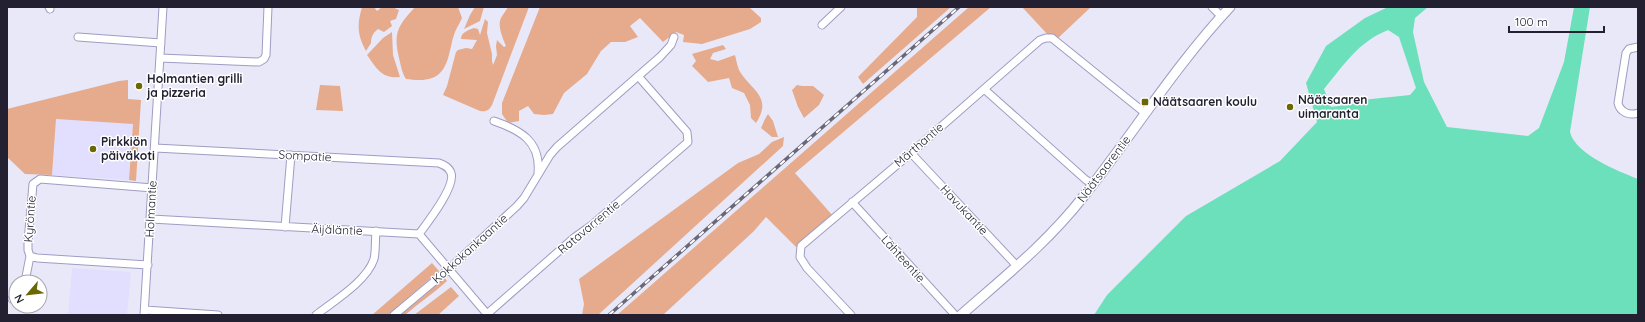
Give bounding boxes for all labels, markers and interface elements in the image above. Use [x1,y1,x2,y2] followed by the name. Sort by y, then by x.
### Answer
[1509,8,1604,34] scale bar
[1515,14,1548,29] text: 100 m
[146,71,243,100] place label: Holmantien grilli ja pizzeria
[134,81,144,91] marker: Holmantien grilli ja pizzeria
[1298,92,1367,121] place label: Näätsaaren uimaranta
[1153,94,1257,109] place label: Näätsaaren koulu
[1140,97,1150,107] marker: Näätsaaren koulu
[1285,102,1295,112] marker: Näätsaaren uimaranta
[891,119,947,170] street label: Märthantie
[1074,132,1134,205] street label: Näätsaarentie
[101,134,155,163] place label: Pirkkiön päiväkoti
[88,144,98,154] marker: Pirkkiön päiväkoti
[278,147,332,164] street label: Sompatie
[142,180,159,238] street label: Holmantie
[937,182,991,238] street label: Havukantie
[20,195,39,243] street label: Kyröntie
[555,196,623,257] street label: Ratavarrentie
[429,211,511,287] street label: Kokkokankaantie
[311,221,363,238] street label: Äijäläntie
[878,232,929,286] street label: Lähteentie
[8,274,48,314] north arrow
[11,292,27,306] text: N

